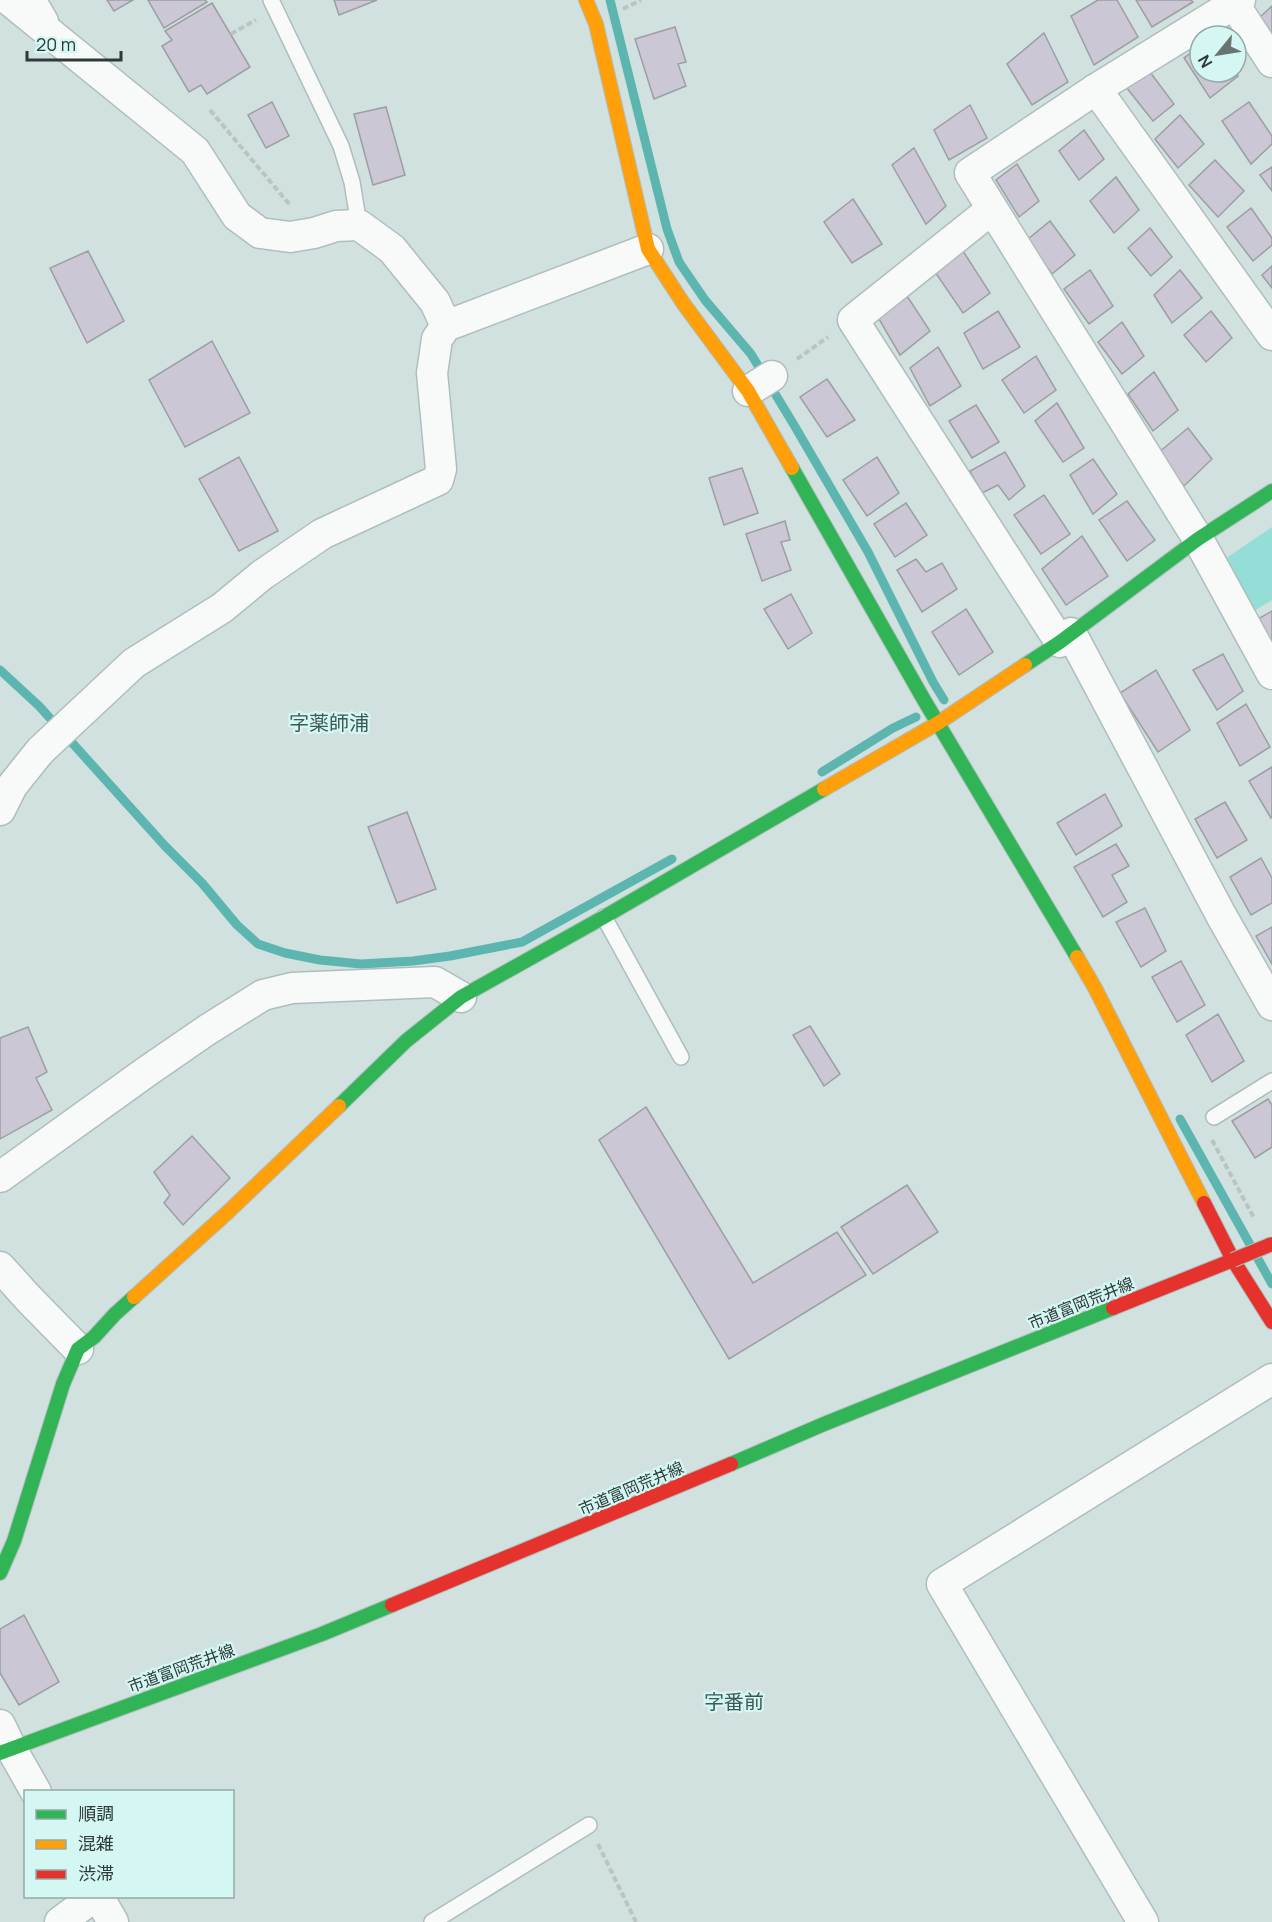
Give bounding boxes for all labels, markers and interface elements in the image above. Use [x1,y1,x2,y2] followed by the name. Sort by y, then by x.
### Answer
[27,24,122,62] scale bar
[1188,24,1248,84] north arrow
[36,32,76,56] text: 20 m
[1193,51,1217,72] text: N
[289,709,369,736] district label: 字薬師浦
[1025,1272,1137,1334] street label: 市道富岡荒井線
[575,1456,687,1520] street label: 市道富岡荒井線
[125,1639,237,1697] street label: 市道富岡荒井線
[704,1688,764,1715] district label: 字番前
[24,1790,234,1898] legend
[78,1801,114,1825] text: 順調
[78,1831,114,1855] text: 混雑
[78,1861,114,1885] text: 渋滞

